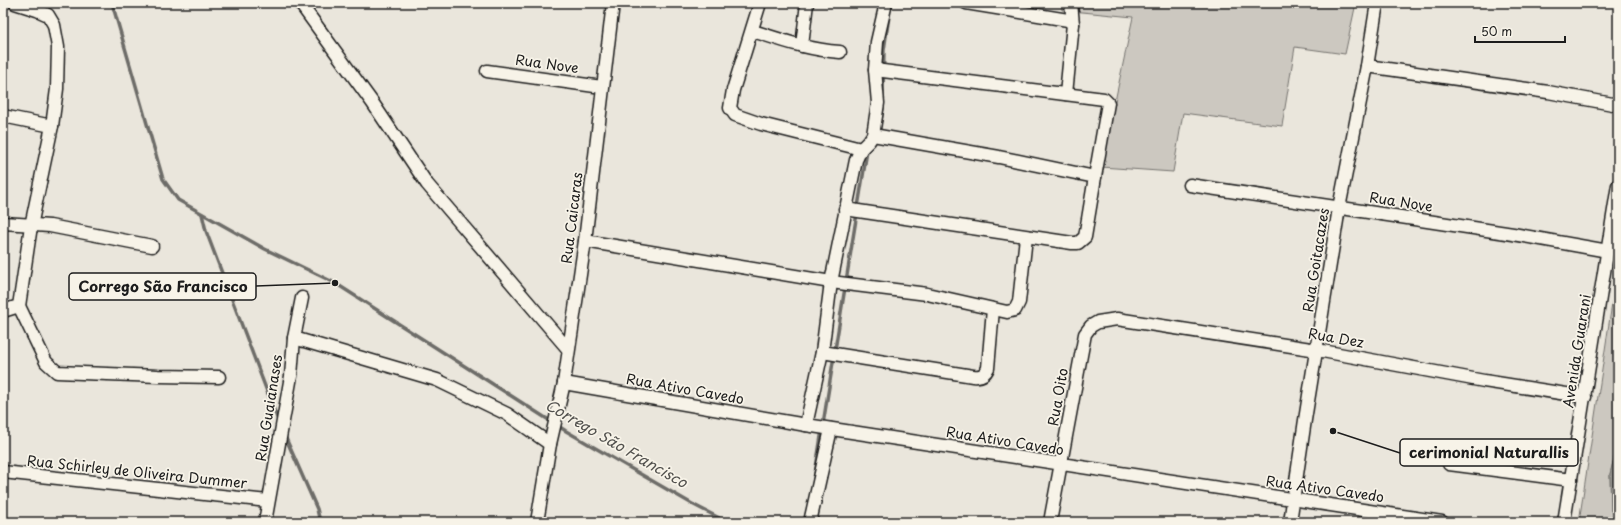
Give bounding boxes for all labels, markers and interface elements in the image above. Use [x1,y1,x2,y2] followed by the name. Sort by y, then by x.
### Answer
[1475,18,1565,44] scale bar
[1481,22,1512,40] text: 50 m
[514,49,580,78] street label: Rua Nove
[555,171,588,265] street label: Rua Caicaras
[1368,186,1434,217] street label: Rua Nove
[1297,206,1334,313] street label: Rua Goitacazes
[69,273,256,300] callout: Corrego São Francisco
[78,274,248,297] text: Corrego São Francisco
[1557,293,1596,409] street label: Avenida Guarani
[1307,322,1366,353] street label: Rua Dez
[250,353,287,463] street label: Rua Guaianases
[1042,366,1073,428] street label: Rua Oito
[625,368,746,409] street label: Rua Ativo Cavedo
[541,393,693,493] water label: Corrego São Francisco
[945,421,1066,460] street label: Rua Ativo Cavedo
[1400,439,1578,466] callout: cerimonial Naturallis
[1409,440,1569,463] text: cerimonial Naturallis
[26,449,249,494] street label: Rua Schirley de Oliveira Dummer
[1265,470,1386,507] street label: Rua Ativo Cavedo

